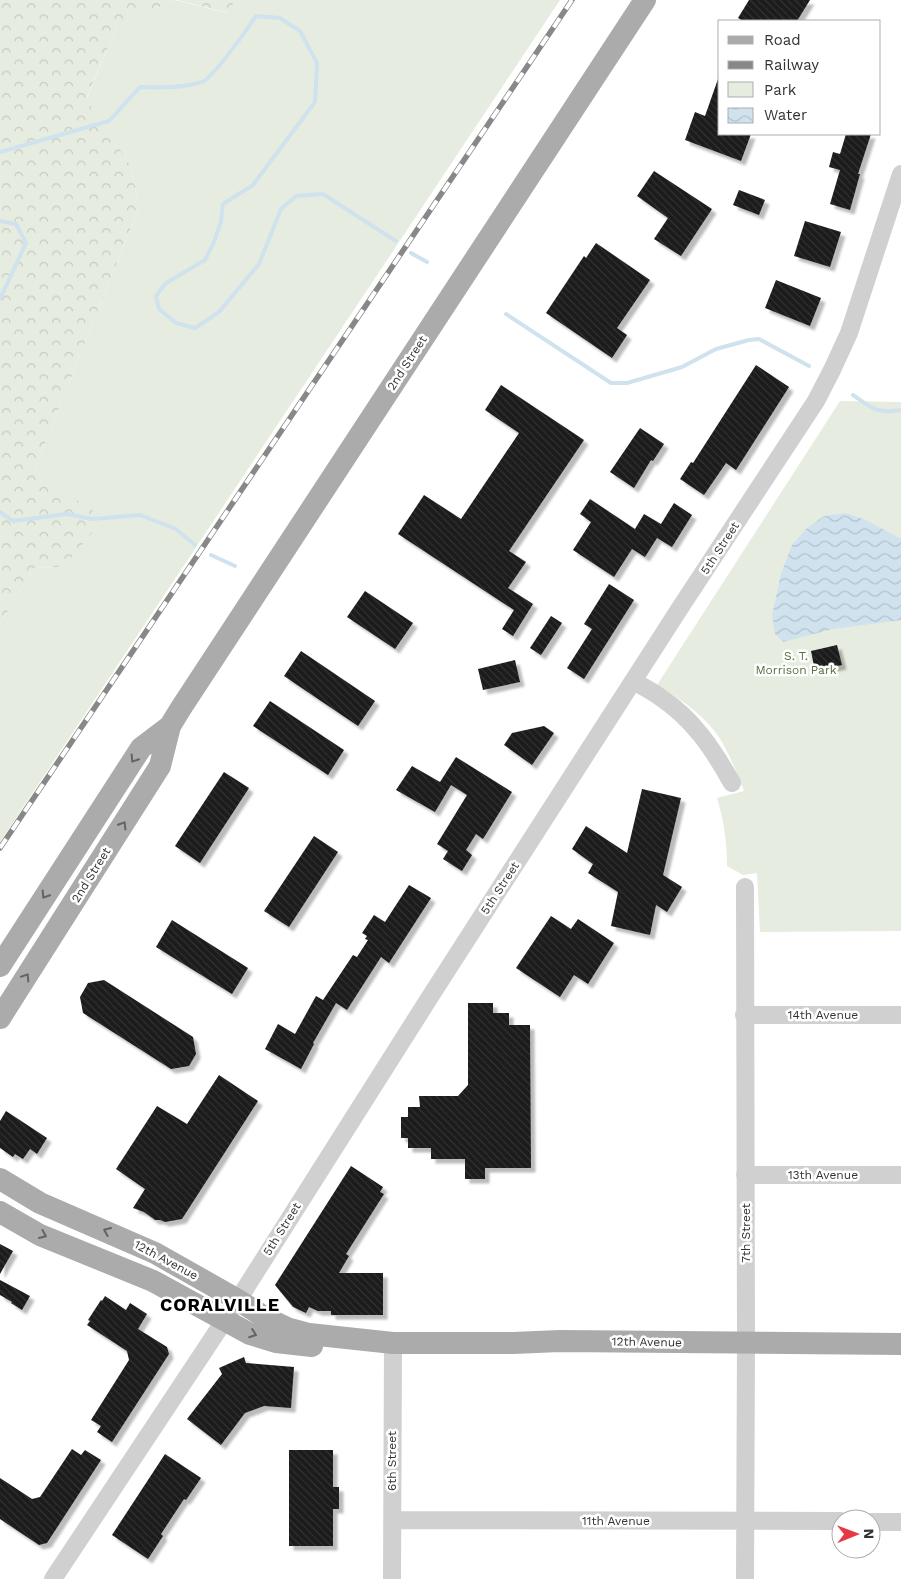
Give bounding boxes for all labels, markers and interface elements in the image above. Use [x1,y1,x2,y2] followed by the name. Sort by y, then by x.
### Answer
[718,20,881,135] legend
[764,31,801,49] text: Road
[764,56,819,74] text: Railway
[764,81,797,99] text: Park
[764,106,807,124] text: Water
[384,333,430,393] street label: 2nd Street
[698,519,742,577] street label: 5th Street
[755,649,837,677] park label: S. T. Morrison Park
[131,753,140,762] one-way arrow
[116,821,126,830] one-way arrow
[69,845,113,905] street label: 2nd Street
[478,859,522,917] street label: 5th Street
[42,889,51,898] one-way arrow
[20,973,30,982] one-way arrow
[788,1008,858,1022] street label: 14th Avenue
[788,1168,858,1182] street label: 13th Avenue
[260,1200,304,1258] street label: 5th Street
[739,1203,753,1263] street label: 7th Street
[103,1227,112,1238] one-way arrow
[38,1229,47,1240] one-way arrow
[132,1237,200,1283] street label: 12th Avenue
[160,1294,280,1315] district label: CORALVILLE
[248,1328,257,1338] one-way arrow
[612,1334,682,1350] street label: 12th Avenue
[385,1431,399,1491] street label: 6th Street
[831,1509,881,1559] north arrow
[582,1514,650,1528] street label: 11th Avenue
[861,1528,877,1539] text: N

